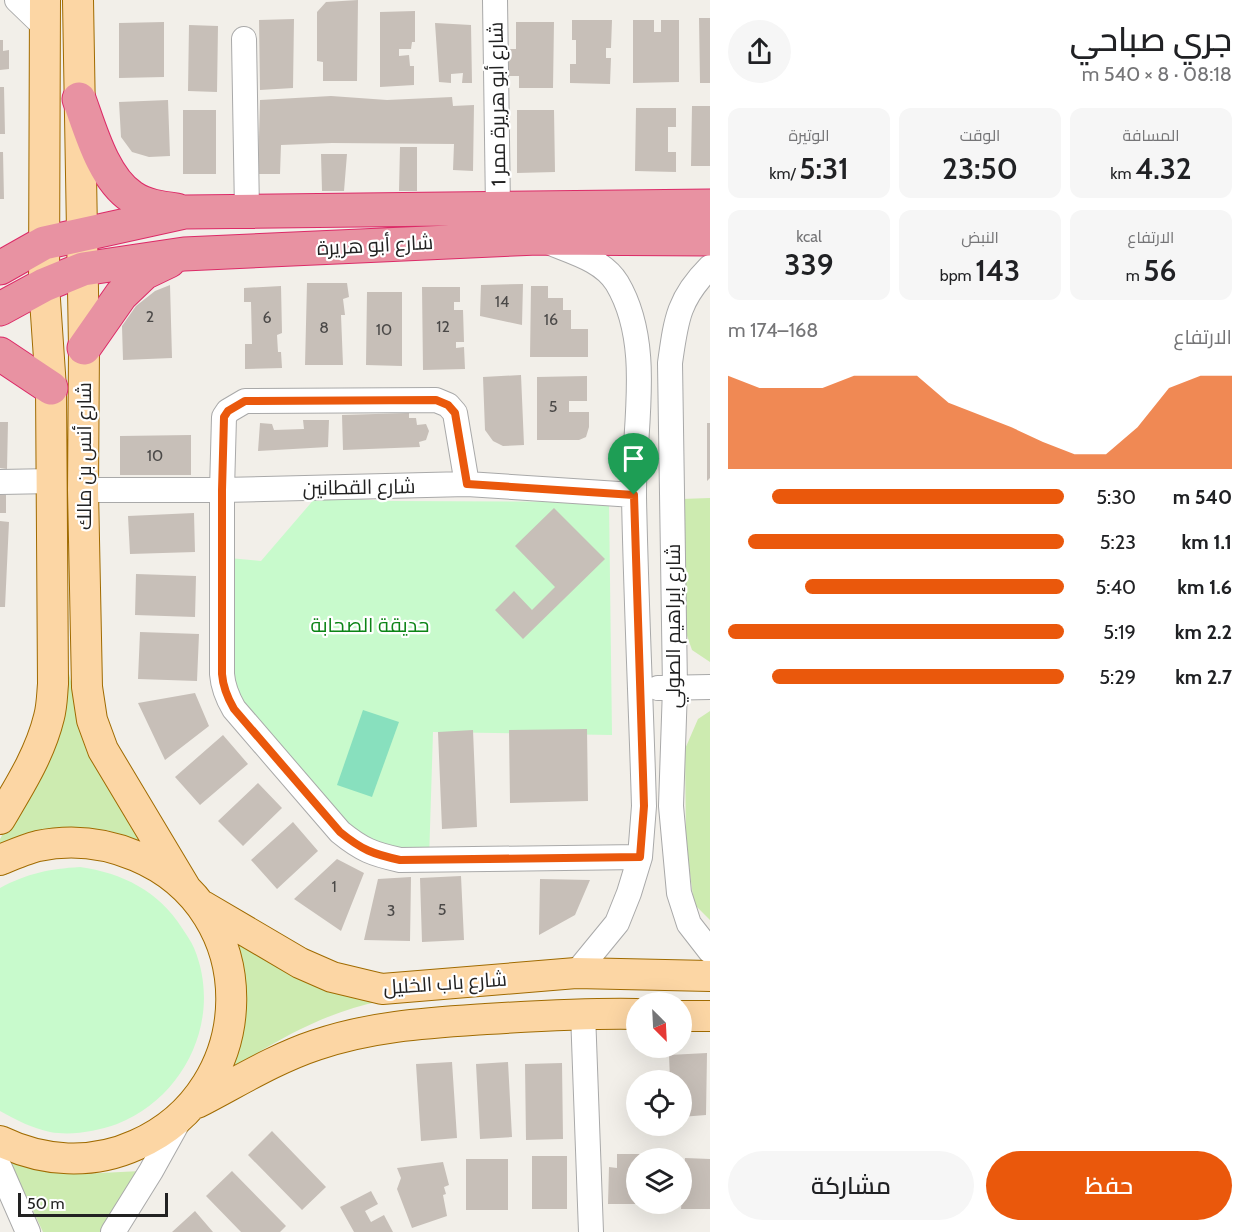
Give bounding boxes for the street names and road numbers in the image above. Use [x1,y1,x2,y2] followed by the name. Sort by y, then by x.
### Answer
[484,22,512,186] street label: شارع أبو هريرة ممر 1
[316,230,434,262] street label: شارع أبو هريرة
[72,382,98,530] street label: شارع أنس بن مالك
[302,474,416,502] street label: شارع القطانين
[661,544,689,708] street label: شارع إبراهيم الصولي
[382,967,508,1001] street label: شارع باب الخليل

